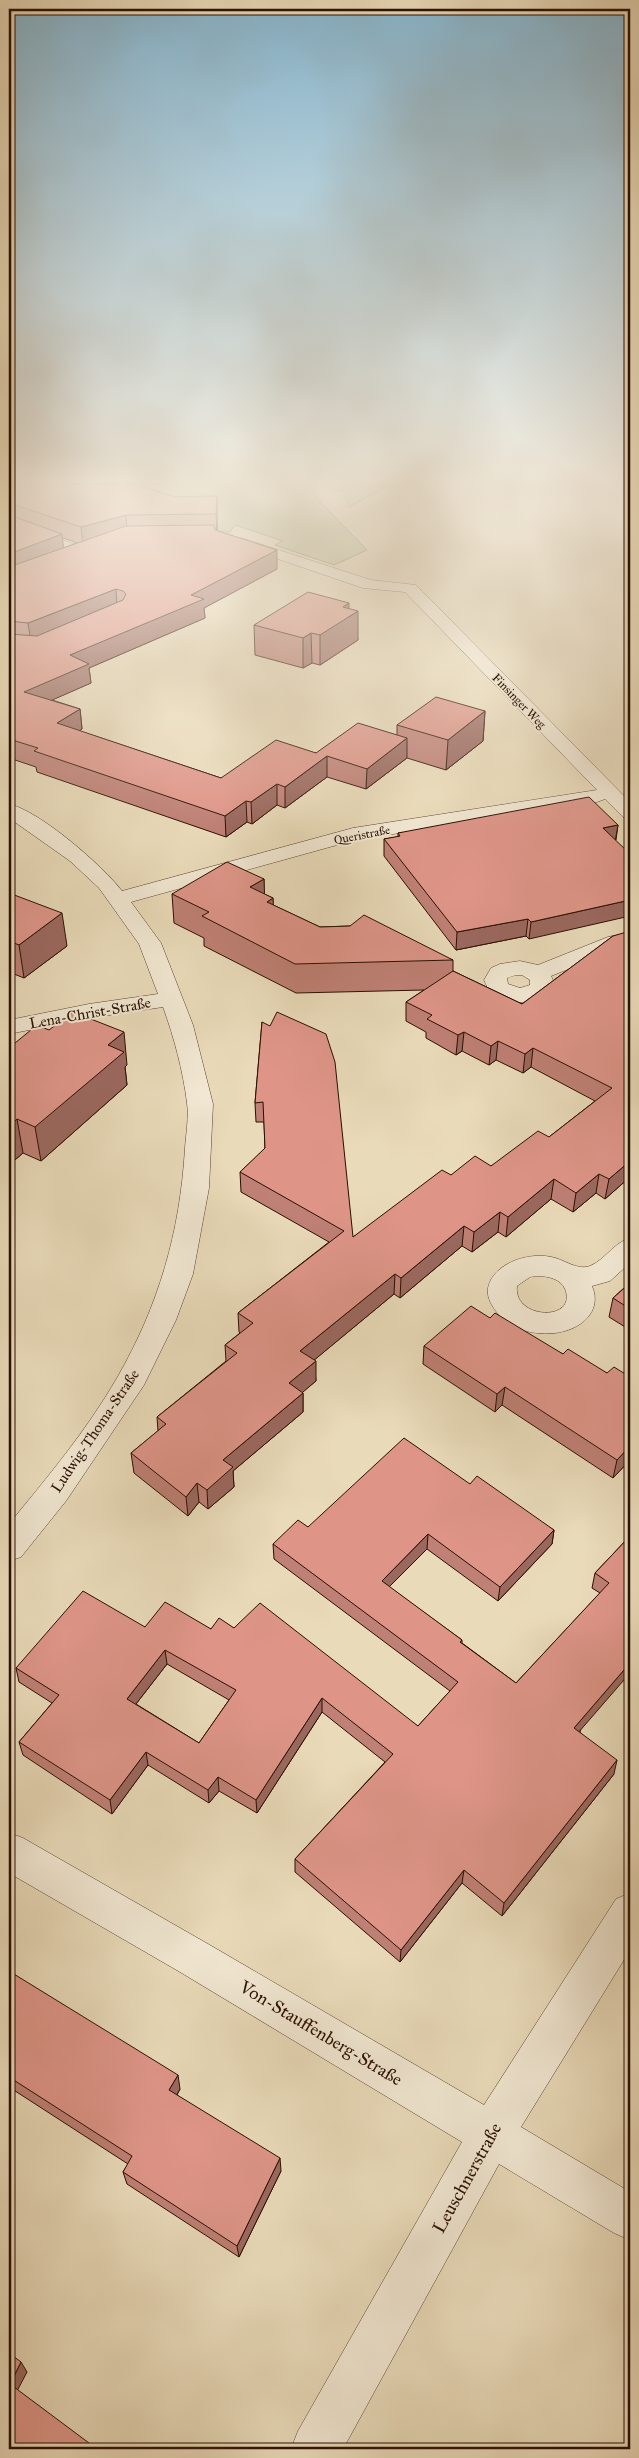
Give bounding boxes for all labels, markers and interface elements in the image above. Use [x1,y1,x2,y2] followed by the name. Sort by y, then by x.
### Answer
[489,671,549,732] street label: Finsinger Weg
[333,823,391,847] street label: Queristraße
[28,993,152,1033] street label: Lena-Christ-Straße
[47,1366,143,1496] street label: Ludwig-Thoma-Straße
[234,1975,406,2091] street label: Von-Stauffenberg-Straße
[428,2119,506,2237] street label: Leuschnerstraße

